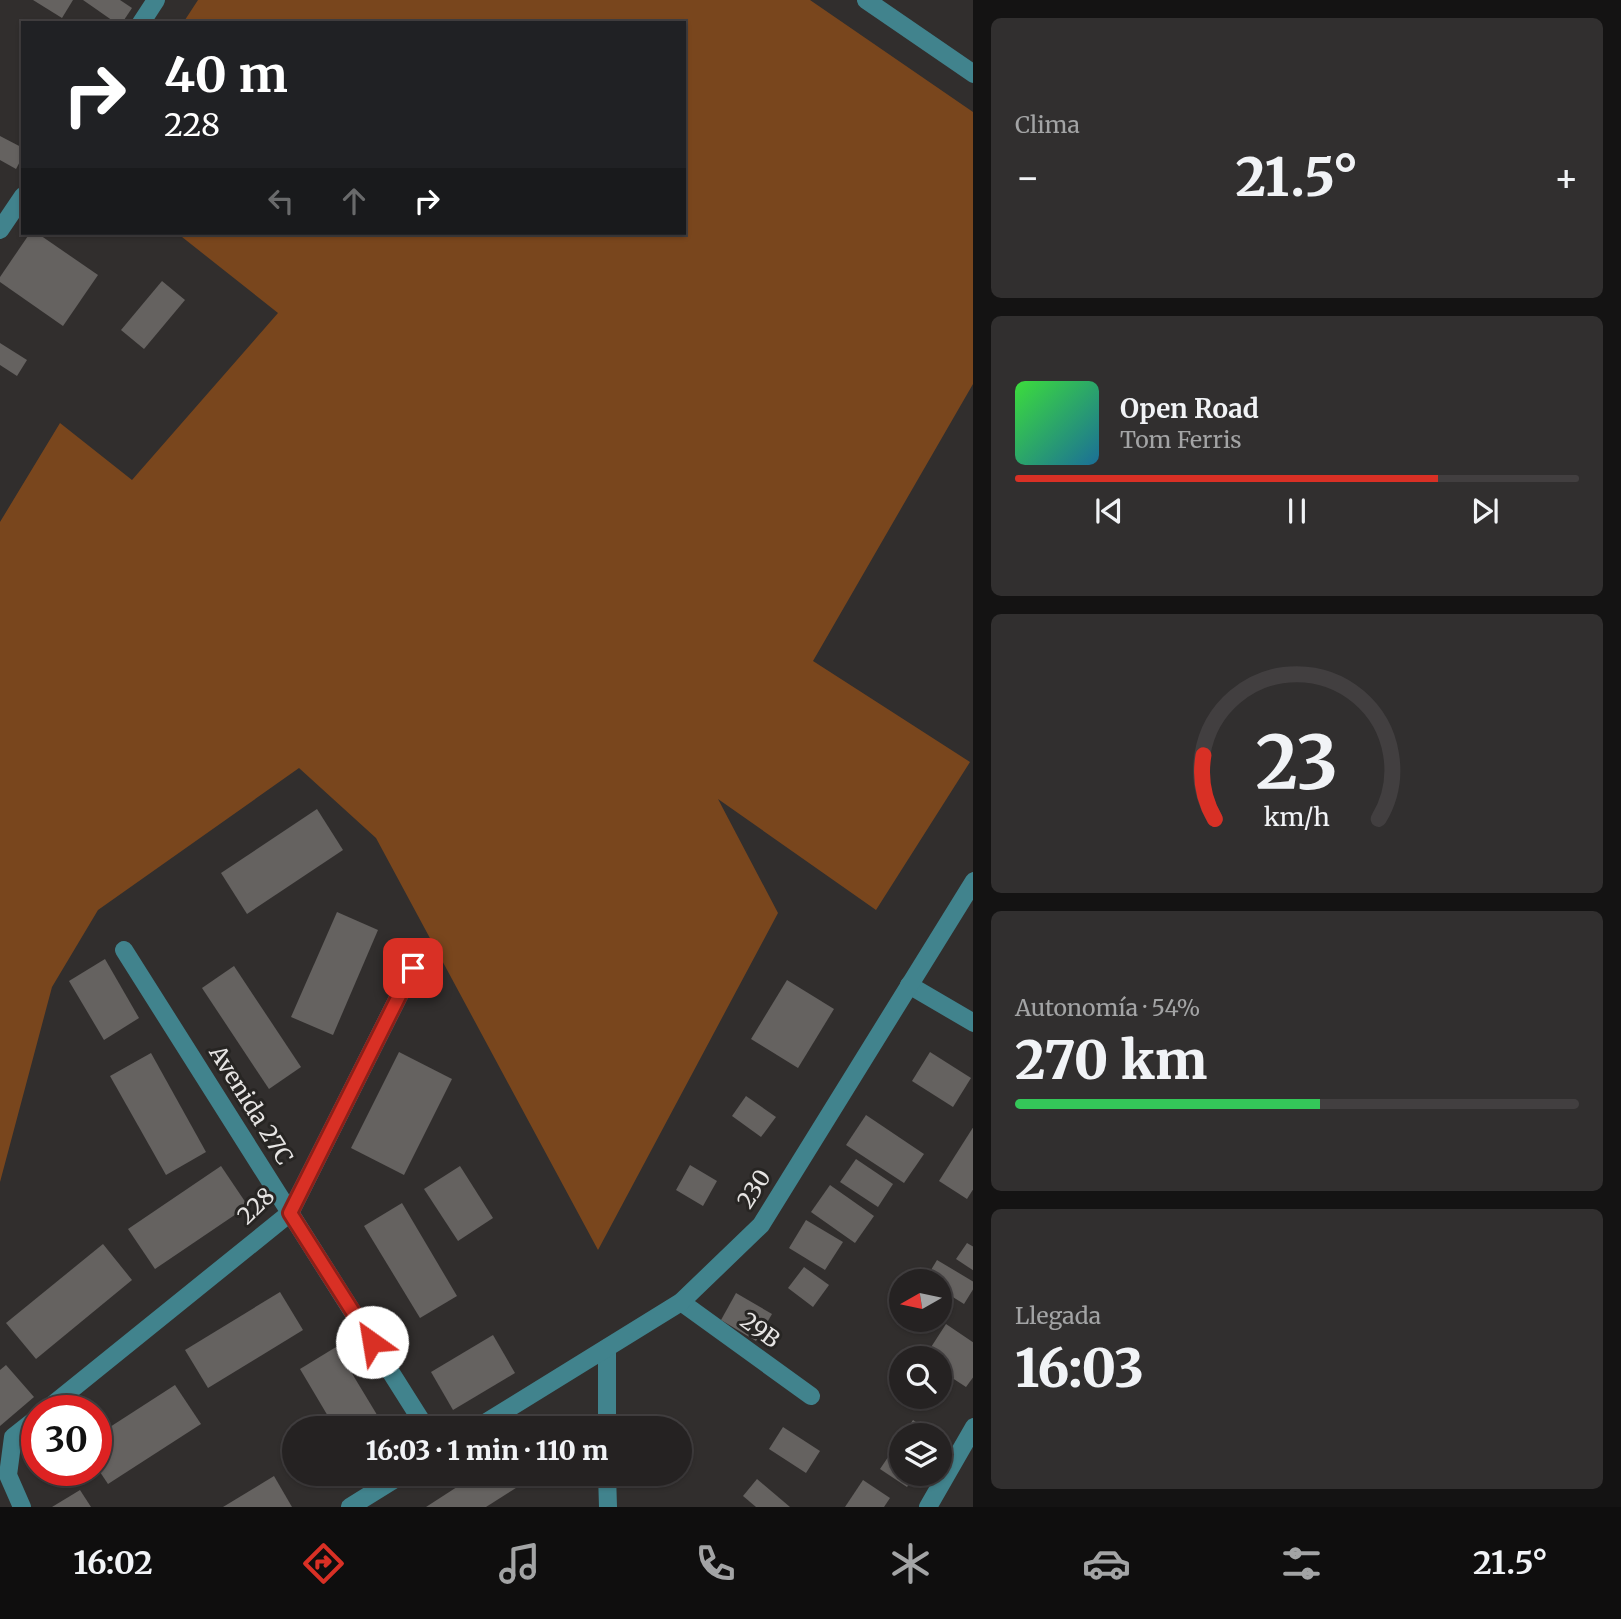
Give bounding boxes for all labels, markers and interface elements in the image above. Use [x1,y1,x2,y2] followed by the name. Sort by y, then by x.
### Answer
[164,44,288,105] text: 40 m
[49,49,140,140] icon: right
[164,105,220,145] text: 228
[1015,110,1080,139] text: Clima
[1236,145,1358,210] text: 21.5°
[1015,154,1040,201] text: −
[1554,154,1579,201] text: +
[262,182,300,220] icon: left
[335,182,373,220] icon: ahead
[408,182,446,220] icon: right
[1120,392,1259,425] text: Open Road
[1120,425,1242,454] text: Tom Ferris
[1090,492,1128,530] icon: previous
[1278,492,1316,530] icon: pause
[1466,492,1504,530] icon: next
[1256,718,1338,810] text: 23
[1264,801,1330,833] text: km/h
[383,938,443,998] pin
[394,949,432,987] icon: arrive
[1015,993,1200,1022] text: Autonomía · 54%
[1015,1028,1207,1093] text: 270 km
[203,1039,299,1170] street label: Avenida 27C
[730,1164,777,1214] street label: 230
[231,1181,280,1230] street label: 228
[889,1269,952,1332] north arrow
[889,1269,952,1486] map controls
[1015,1301,1101,1330] text: Llegada
[335,1305,409,1379] position arrow
[735,1306,786,1354] street label: 29B
[1015,1336,1144,1401] text: 16:03
[889,1346,952,1409] button: search
[21,1395,112,1486] speed limit sign: 30
[889,1423,952,1486] button: layers
[366,1434,608,1467] text: 16:03 · 1 min · 110 m
[299,1539,348,1588] icon: directions
[495,1539,544,1588] icon: music
[691,1539,740,1588] icon: phone
[886,1539,935,1588] icon: climate
[1082,1539,1131,1588] icon: car
[1277,1539,1326,1588] icon: filters
[73,1543,153,1583] text: 16:02
[1473,1543,1548,1583] text: 21.5°

